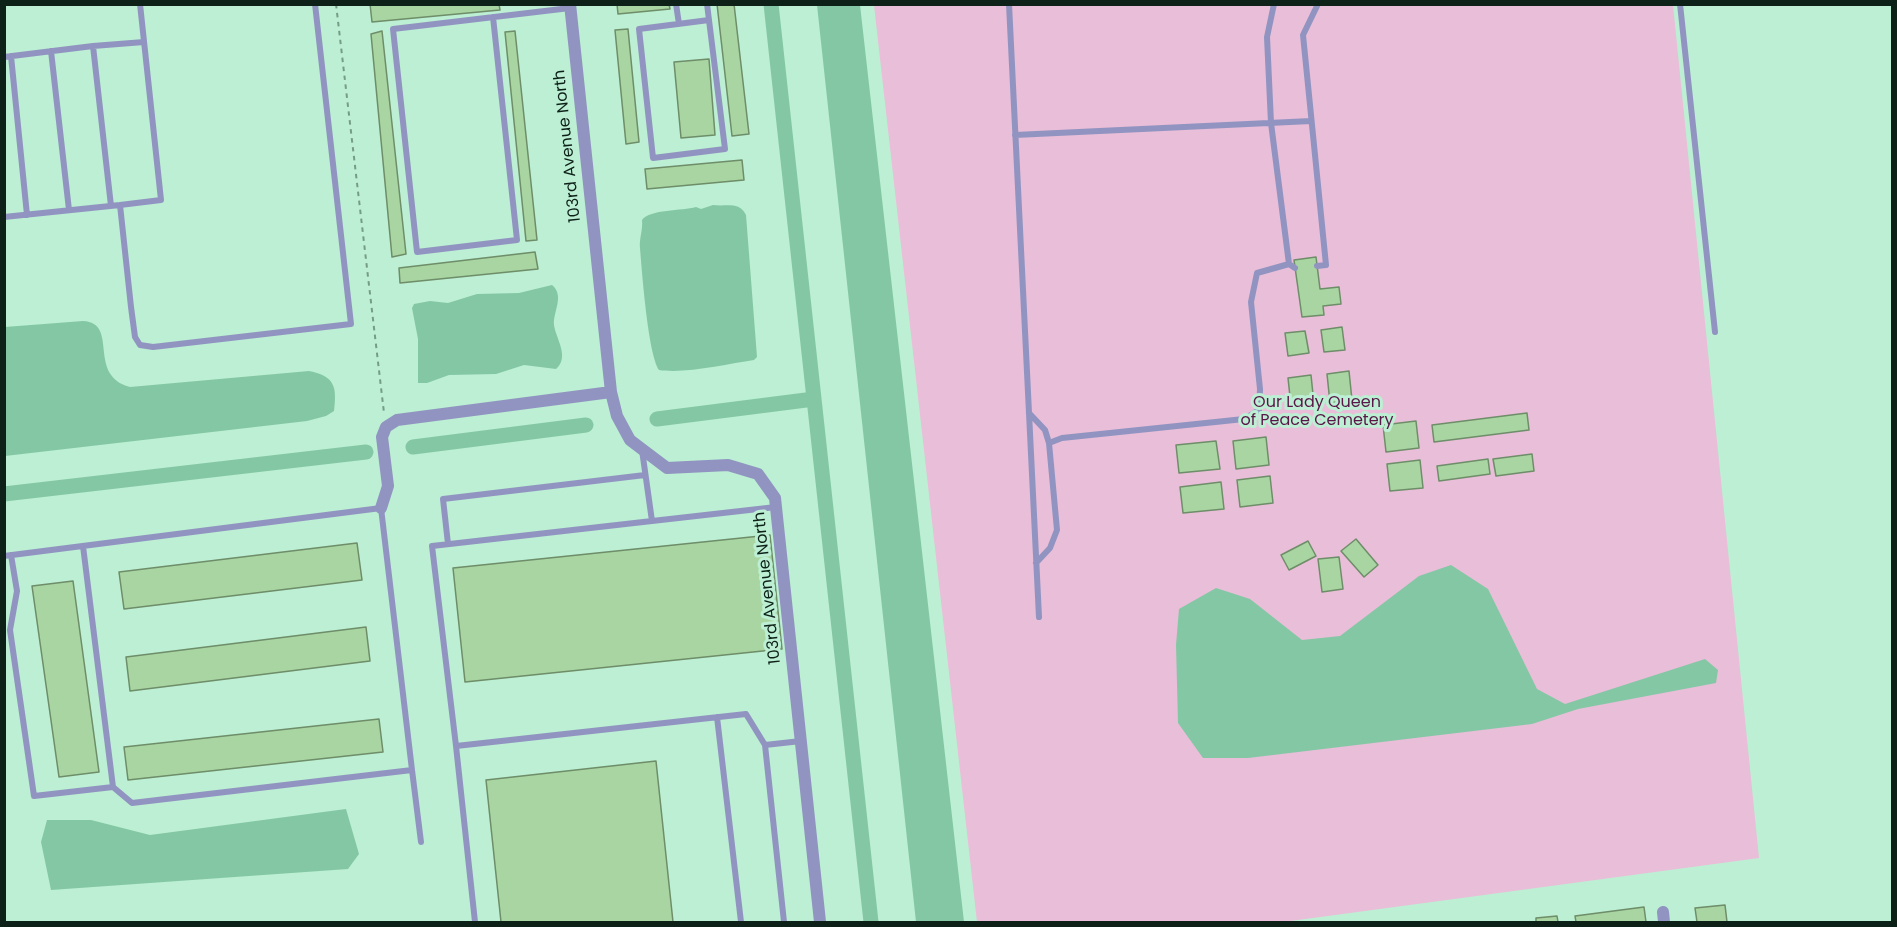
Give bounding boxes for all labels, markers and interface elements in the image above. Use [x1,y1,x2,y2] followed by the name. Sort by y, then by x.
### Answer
[550,69,586,223] street label: 103rd Avenue North
[1240,393,1394,431] park label: Our Lady Queen of Peace Cemetery
[750,511,786,665] street label: 103rd Avenue North

